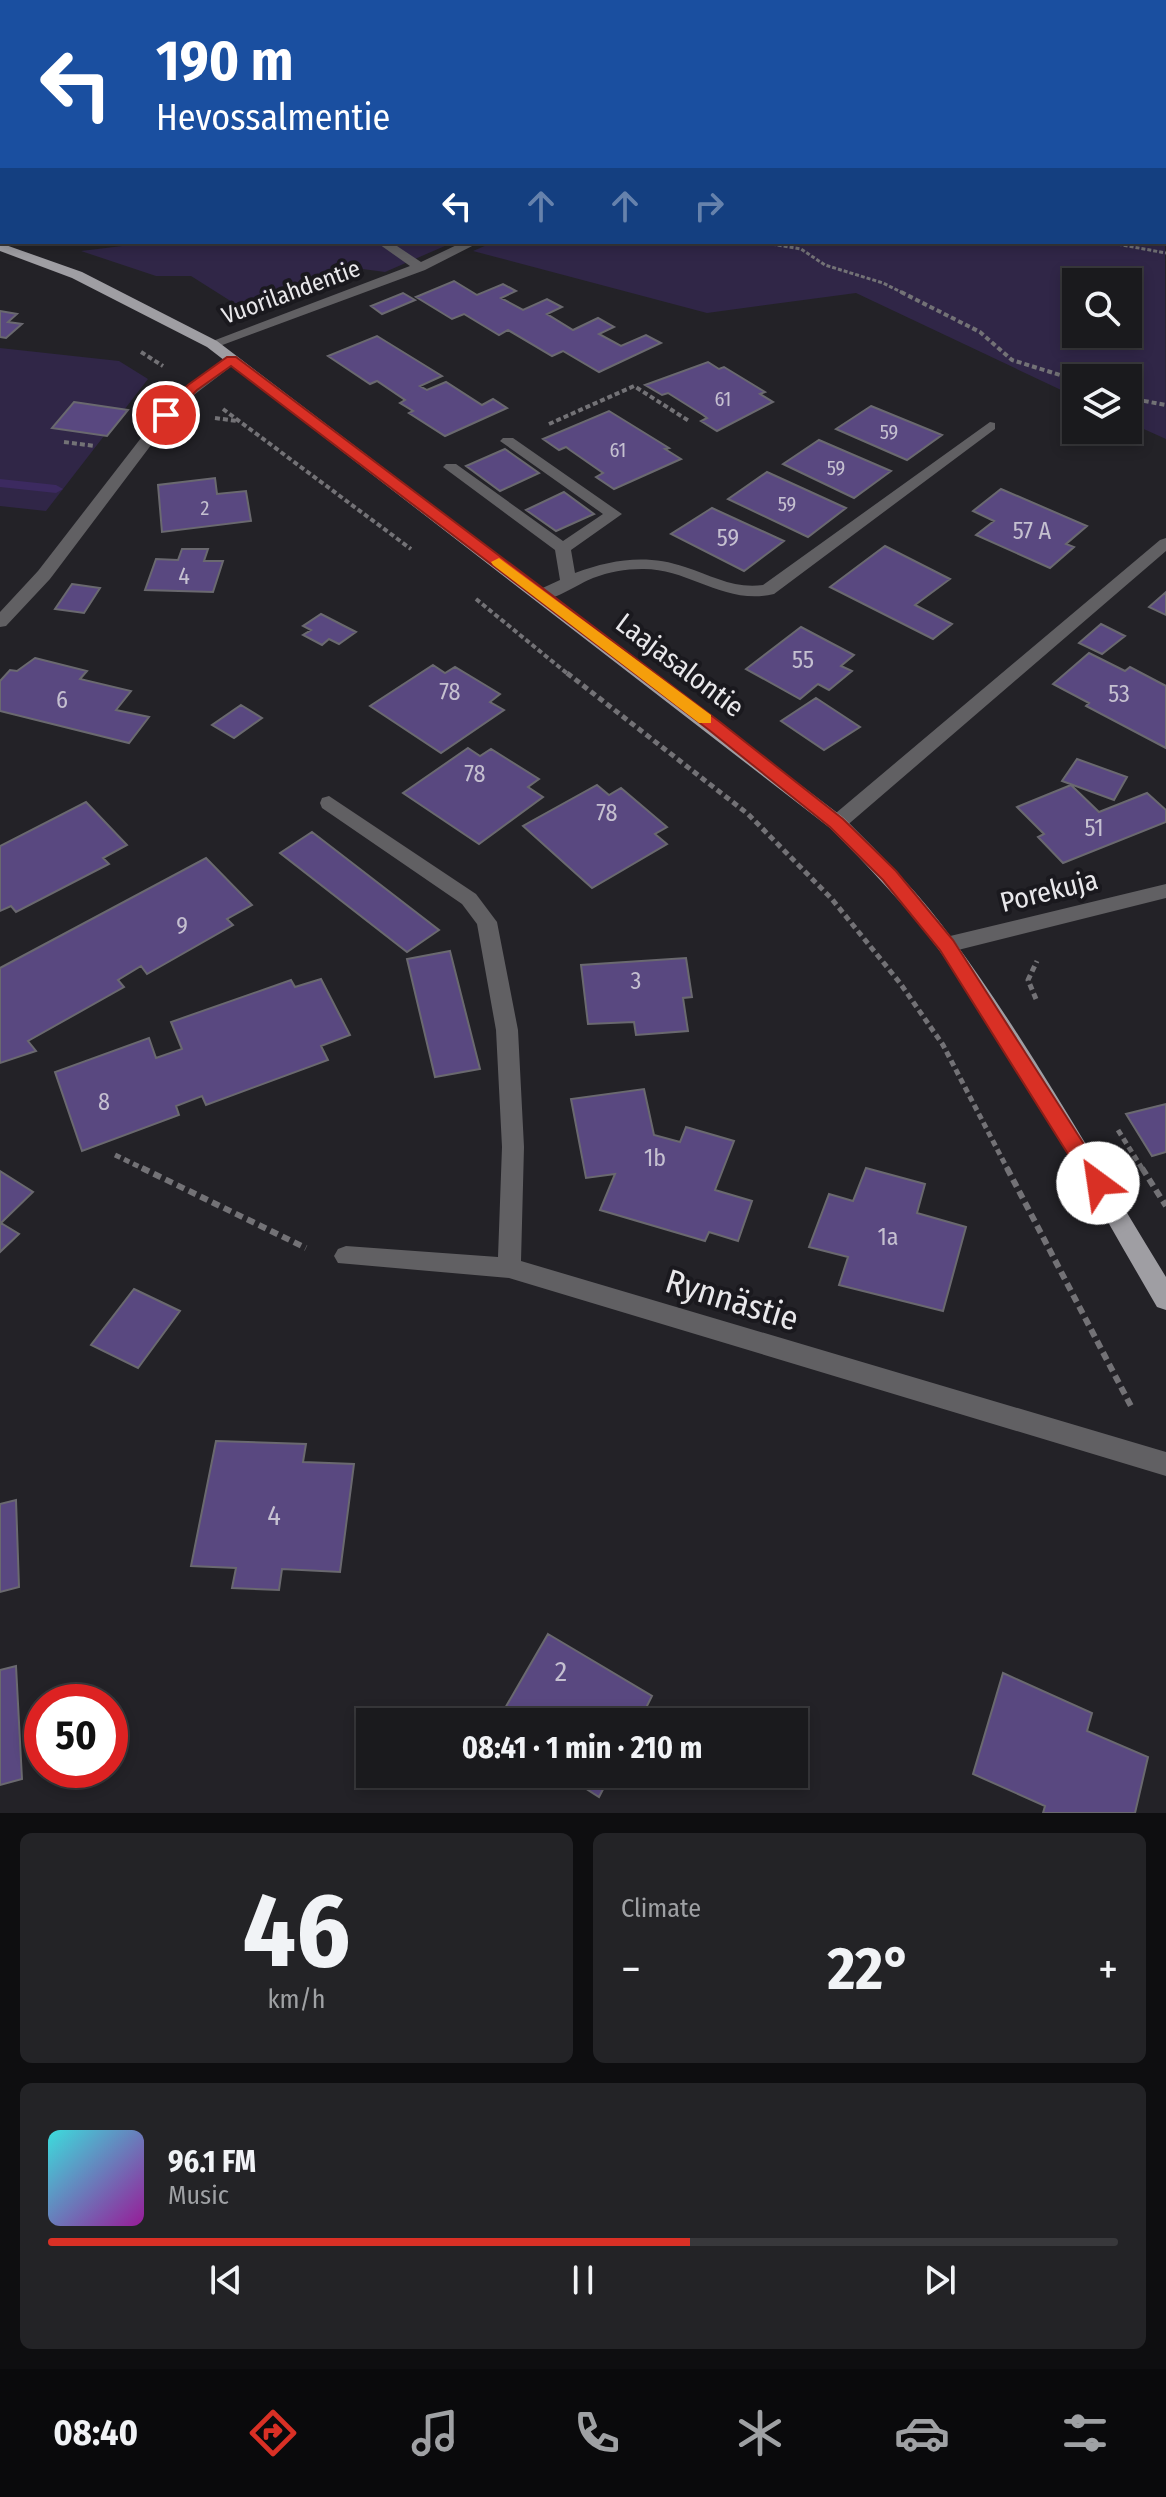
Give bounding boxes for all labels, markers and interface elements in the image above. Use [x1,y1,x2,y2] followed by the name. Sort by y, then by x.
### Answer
[156,28,294,95] text: 190 m
[24,32,128,136] icon: left
[156,96,390,140] text: Hevossalmentie
[435,184,479,228] icon: left
[519,184,563,228] icon: ahead
[603,184,647,228] icon: ahead
[687,184,731,228] icon: right
[218,254,364,330] street label: Vuorilahdentie
[1062,268,1142,444] map controls
[1062,268,1142,348] button: search
[1062,364,1142,444] button: layers
[132,381,200,449] pin
[715,387,731,411] house number: 61
[144,393,188,437] icon: arrive
[880,420,898,444] house number: 59
[610,438,626,462] house number: 61
[827,456,845,480] house number: 59
[778,492,796,516] house number: 59
[201,496,210,520] house number: 2
[1013,517,1052,545] house number: 57 A
[717,524,739,552] house number: 59
[178,562,190,590] house number: 4
[609,606,751,724] street label: Laajasalontie
[792,646,814,674] house number: 55
[439,678,461,706] house number: 78
[1108,680,1130,708] house number: 53
[56,686,68,714] house number: 6
[464,760,486,788] house number: 78
[596,799,618,827] house number: 78
[1084,814,1104,842] house number: 51
[997,863,1101,919] street label: Porekuja
[176,912,188,940] house number: 9
[631,967,641,995] house number: 3
[98,1088,110,1116] house number: 8
[1056,1141,1140,1225] position arrow
[644,1144,666,1172] house number: 1b
[877,1223,899,1251] house number: 1a
[661,1260,803,1340] street label: Rynnästie
[267,1499,281,1532] house number: 4
[555,1655,567,1688] house number: 2
[24,1684,128,1788] speed limit sign: 50
[462,1730,702,1766] text: 08:41 · 1 min · 210 m
[243,1869,350,1994] text: 46
[621,1893,701,1924] text: Climate
[828,1933,911,2005] text: 22°
[621,1943,641,1996] text: −
[1098,1943,1118,1996] text: +
[268,1984,325,2015] text: km/h
[168,2144,256,2180] text: 96.1 FM
[168,2180,229,2211] text: Music
[204,2258,248,2302] icon: previous
[561,2258,605,2302] icon: pause
[918,2258,962,2302] icon: next
[245,2405,301,2461] icon: directions
[407,2405,463,2461] icon: music
[569,2405,625,2461] icon: phone
[732,2405,788,2461] icon: climate
[894,2405,950,2461] icon: car
[1057,2405,1113,2461] icon: filters
[53,2411,138,2455] text: 08:40

